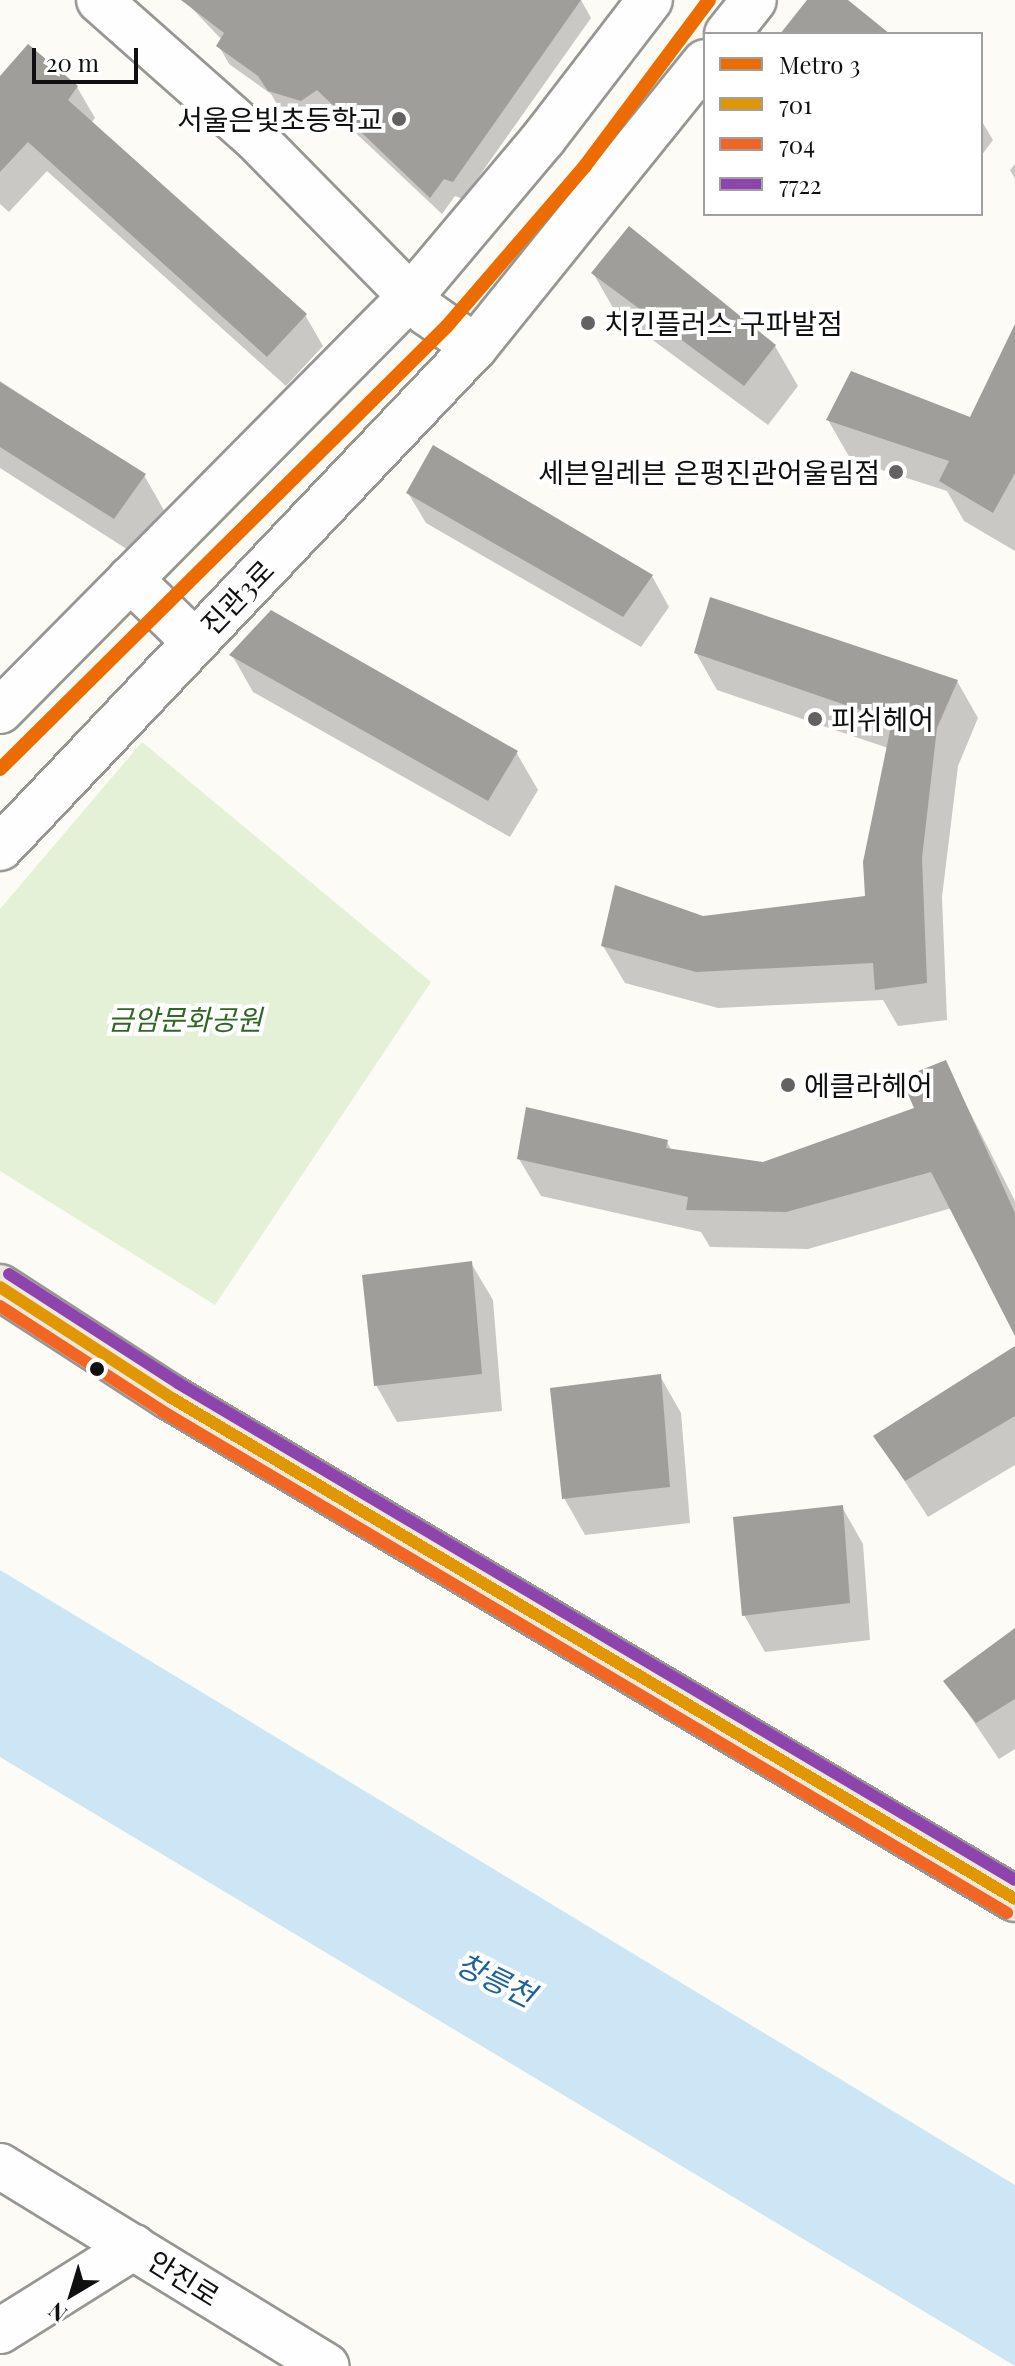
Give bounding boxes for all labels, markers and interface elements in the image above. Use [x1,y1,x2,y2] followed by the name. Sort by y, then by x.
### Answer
[36,32,142,82] scale bar
[703,32,983,216] legend
[46,46,99,78] text: 20 m
[779,48,860,80] text: Metro 3
[779,88,812,120] text: 701
[177,102,383,136] place label: 서울은빛초등학교
[390,110,408,128] marker: 서울은빛초등학교
[779,128,815,160] text: 704
[779,168,821,200] text: 7722
[604,306,843,340] place label: 치킨플러스 구파발점
[579,314,597,332] marker: 치킨플러스 구파발점
[538,455,880,489] place label: 세븐일레븐 은평진관어울림점
[887,463,905,481] marker: 세븐일레븐 은평진관어울림점
[194,553,280,641] street label: 진관3로
[831,702,934,736] place label: 피쉬헤어
[806,710,824,728] marker: 피쉬헤어
[108,1002,262,1036] park label: 금암문화공원
[804,1068,933,1102] place label: 에클라헤어
[779,1076,797,1094] marker: 에클라헤어
[89,1361,105,1377] unlabelled marker
[451,1945,541,2013] water label: 창릉천
[142,2243,226,2313] street label: 안진로
[32,2254,112,2334] north arrow
[42,2296,73,2330] text: N

